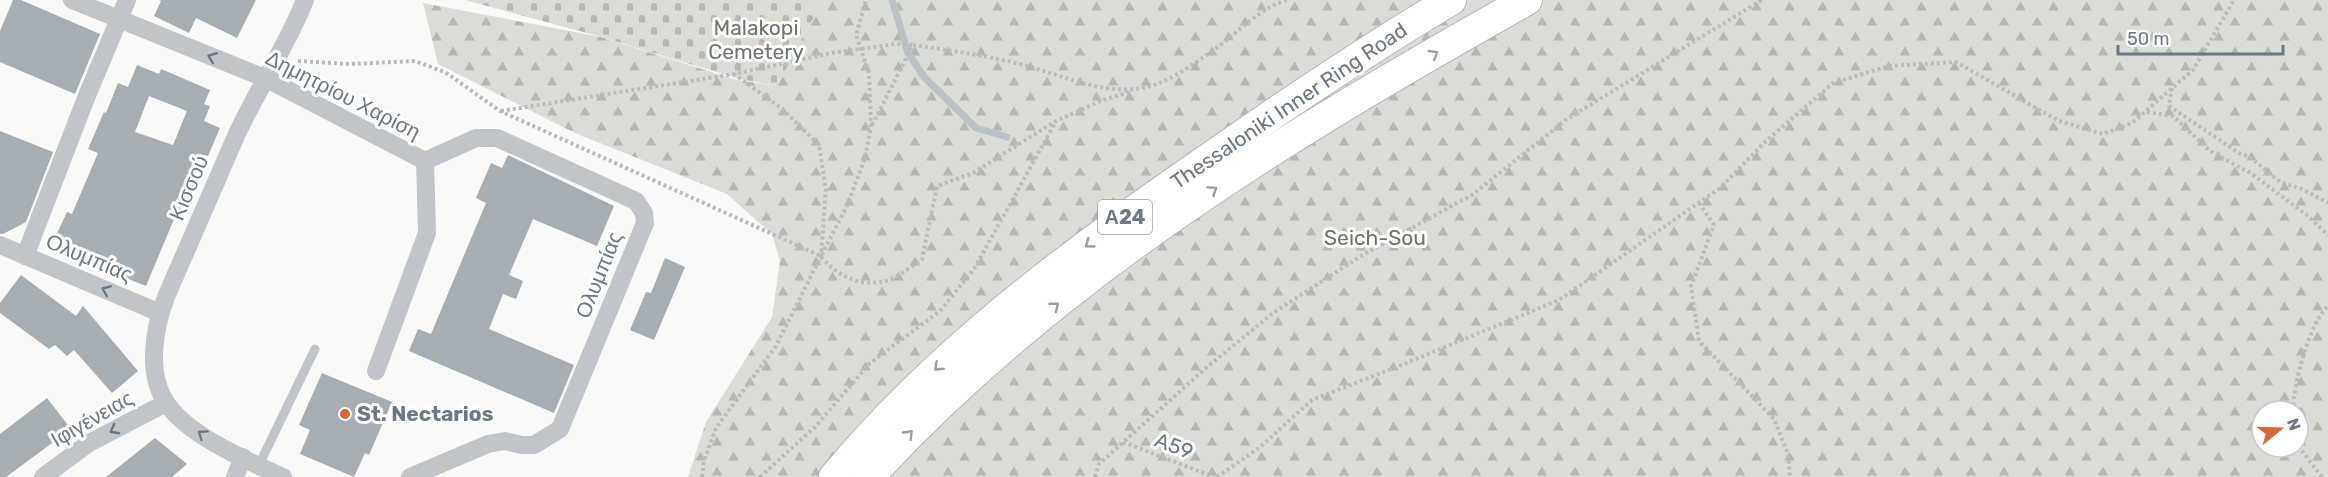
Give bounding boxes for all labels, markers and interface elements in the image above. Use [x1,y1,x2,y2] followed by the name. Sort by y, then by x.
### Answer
[708,15,804,64] park label: Malakopi Cemetery
[1166,17,1412,194] street label: Thessaloniki Inner Ring Road
[2118,18,2283,56] scale bar
[2127,28,2170,50] text: 50 m
[262,45,425,144] street label: Δημητρίου Χαρίση
[1428,49,1438,61] one-way arrow
[208,52,219,64] one-way arrow
[164,152,213,224] street label: Κισσού
[1206,186,1217,197] one-way arrow
[1098,200,1152,234] road number: Α24
[1324,225,1426,250] park label: Seich-Sou
[42,228,136,287] street label: Ολυμπίας
[570,228,627,322] street label: Ολυμπίας
[1085,237,1096,248] one-way arrow
[101,285,112,297] one-way arrow
[1049,302,1060,313] one-way arrow
[935,360,945,371] one-way arrow
[46,385,137,452] street label: Ιφιγένειας
[2250,399,2310,459] north arrow
[357,401,493,426] place label: St. Nectarios
[338,407,352,421] marker: St. Nectarios
[2283,416,2305,433] text: N
[110,423,120,434] one-way arrow
[1152,427,1197,464] street label: Α59
[197,430,208,441] one-way arrow
[902,431,913,442] one-way arrow

